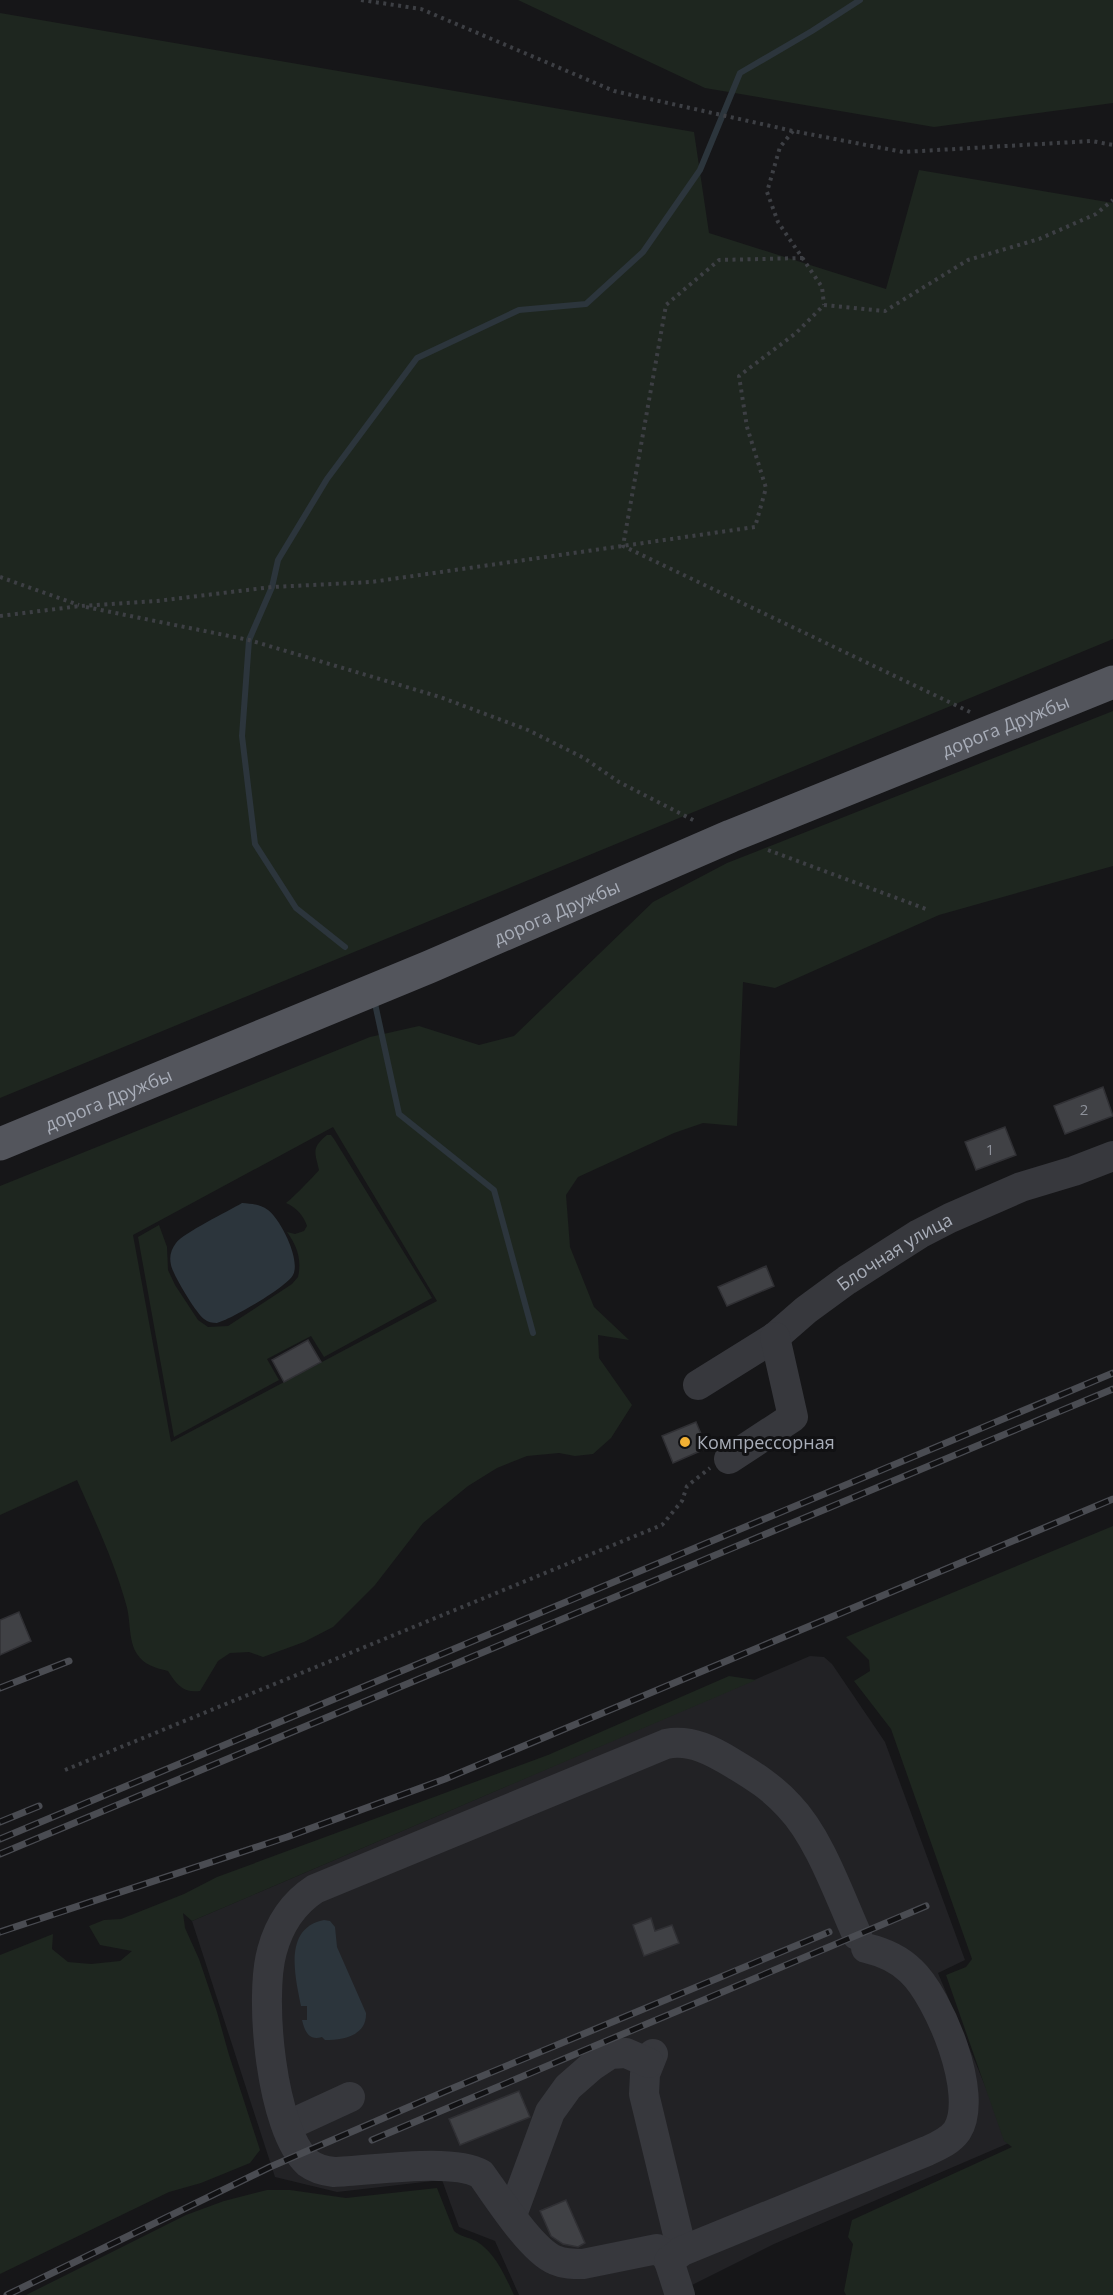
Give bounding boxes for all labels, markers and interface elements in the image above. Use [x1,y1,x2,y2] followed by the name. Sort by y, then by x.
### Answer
[938,689,1073,762] street label: дорога Дружбы
[489,874,623,950] street label: дорога Дружбы
[41,1062,175,1136] street label: дорога Дружбы
[1080,1099,1088,1119] house number: 2
[986,1139,994,1159] house number: 1
[832,1207,956,1296] street label: Блочная улица
[697,1430,835,1454] place label: Компрессорная
[678,1435,692,1449] marker: Компрессорная

